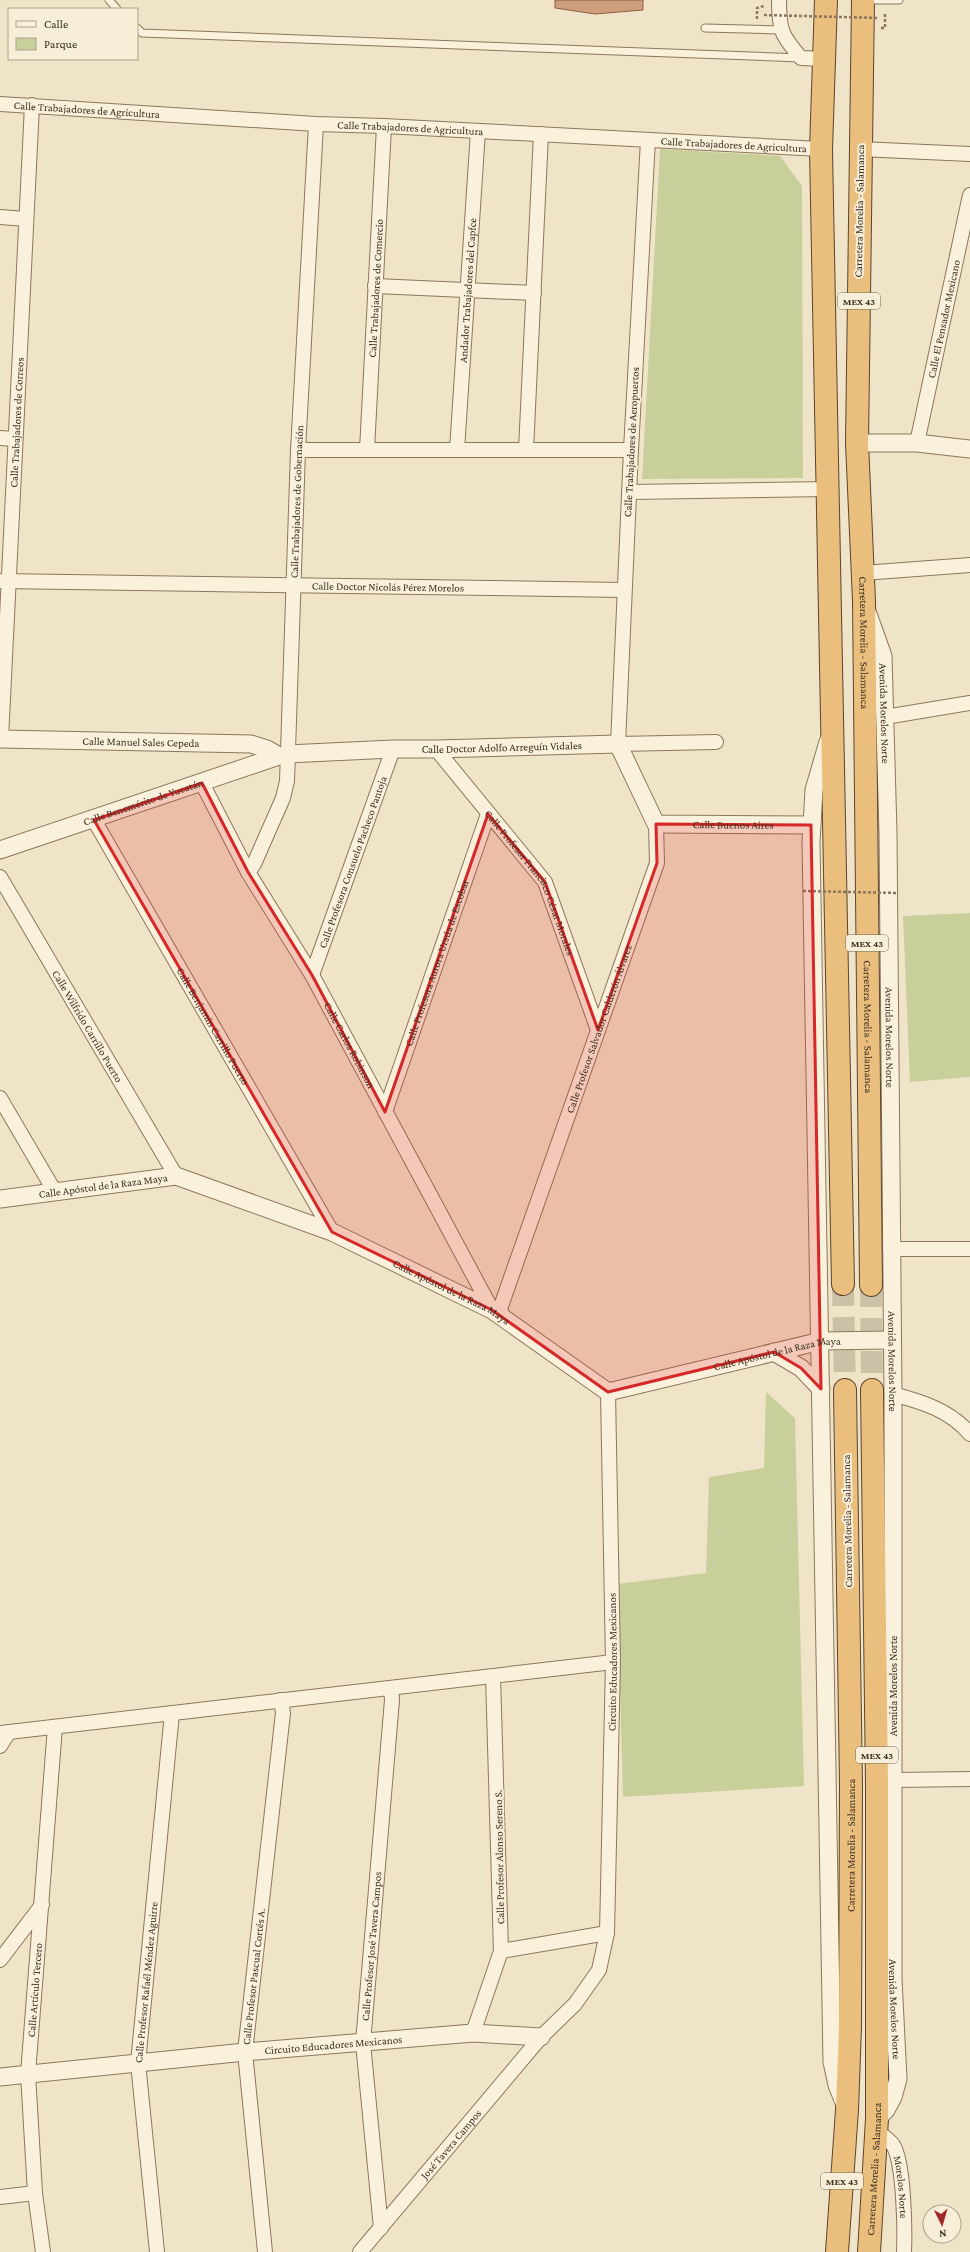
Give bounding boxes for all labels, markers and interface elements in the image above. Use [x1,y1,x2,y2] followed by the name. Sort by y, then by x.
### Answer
[8,8,138,60] legend
[44,17,68,31] text: Calle
[44,37,77,51] text: Parque
[13,99,160,120] street label: Calle Trabajadores de Agricultura
[337,119,484,137] street label: Calle Trabajadores de Agricultura
[660,135,807,154] street label: Calle Trabajadores de Agricultura
[852,144,866,278] street label: Carretera Morelia - Salamanca
[457,217,478,363] street label: Andador Trabajadores del Capfce
[366,218,385,358] street label: Calle Trabajadores de Comercio
[925,258,962,379] street label: Calle El Pensador Mexicano
[838,293,880,309] road number: MEX 43
[7,357,26,488] street label: Calle Trabajadores de Correos
[621,367,642,517] street label: Calle Trabajadores de Aeropuertos
[288,425,305,578] street label: Calle Trabajadores de Gobernación
[857,576,871,709] street label: Carretera Morelia - Salamanca
[312,579,464,594] street label: Calle Doctor Nicolás Pérez Morelos
[877,663,892,764] street label: Avenida Morelos Norte
[82,735,200,750] street label: Calle Manuel Sales Cepeda
[422,739,582,755] street label: Calle Doctor Adolfo Arreguín Vidales
[316,774,389,950] street label: Calle Profesora Consuelo Pacheco Pantoja
[82,776,205,828] street label: Calle Benemérito de Yucatán
[482,808,577,957] street label: Calle Profesor Francisco César Morales
[693,818,774,831] street label: Calle Buenos Aires
[402,878,471,1048] street label: Calle Profesora Aurora Ursúa de Escobar
[846,935,888,951] road number: MEX 43
[563,943,634,1115] street label: Calle Profesor Salvador Calderón Álvarez
[862,960,875,1093] street label: Carretera Morelia - Salamanca
[175,965,252,1087] street label: Calle Benjamín Carrillo Puerto
[50,968,126,1085] street label: Calle Wilfrido Carrillo Puerto
[883,987,896,1088] street label: Avenida Morelos Norte
[322,1000,378,1090] street label: Calle Carlos Robinson
[38,1171,168,1200] street label: Calle Apóstol de la Raza Maya
[391,1257,512,1327] street label: Calle Apóstol de la Raza Maya
[886,1311,899,1412] street label: Avenida Morelos Norte
[712,1334,841,1373] street label: Calle Apóstol de la Raza Maya
[840,1454,854,1588] street label: Carretera Morelia - Salamanca
[605,1593,619,1731] street label: Circuito Educadores Mexicanos
[887,1636,899,1736] street label: Avenida Morelos Norte
[856,1747,898,1763] road number: MEX 43
[844,1779,857,1912] street label: Carretera Morelia - Salamanca
[492,1790,506,1924] street label: Calle Profesor Alonso Sereno S.
[359,1871,384,2021] street label: Calle Profesor José Tavera Campos
[132,1901,160,2064] street label: Calle Profesor Rafaél Méndez Aguirre
[240,1907,267,2045] street label: Calle Profesor Pascual Cortés A.
[25,1942,44,2038] street label: Calle Artículo Tercero
[887,1959,903,2060] street label: Avenida Morelos Norte
[264,2033,403,2056] street label: Circuito Educadores Mexicanos
[864,2103,883,2236] street label: Carretera Morelia - Salamanca
[417,2107,483,2183] street label: José Tavera Campos
[892,2155,910,2219] street label: Morelos Norte
[821,2173,863,2189] road number: MEX 43
[922,2204,962,2244] north arrow
[938,2228,947,2240] text: N

